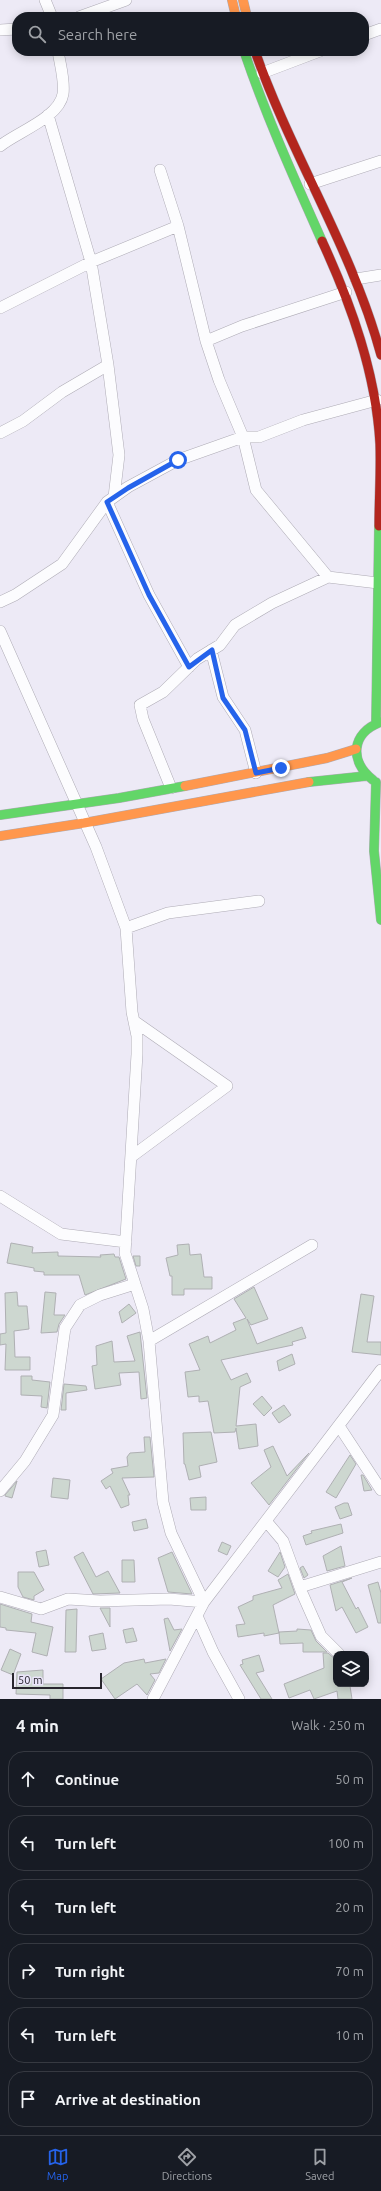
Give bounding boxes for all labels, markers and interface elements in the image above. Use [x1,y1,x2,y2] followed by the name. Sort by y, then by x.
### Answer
[12,12,369,56] search box
[26,23,48,45] icon: search
[58,26,137,43] text: Search here
[169,451,187,469] route start
[272,759,290,777] route end
[333,1651,369,1687] map controls
[333,1651,369,1687] button: layers
[12,1671,102,1690] scale bar
[18,1674,42,1686] text: 50 m
[16,1716,59,1735] text: 4 min
[291,1718,365,1732] text: Walk · 250 m
[17,1768,39,1790] icon: ahead
[55,1771,119,1788] text: Continue
[335,1772,364,1786] text: 50 m
[17,1832,39,1854] icon: left
[55,1835,116,1852] text: Turn left
[328,1836,364,1850] text: 100 m
[17,1896,39,1918] icon: left
[55,1899,116,1916] text: Turn left
[335,1900,364,1914] text: 20 m
[17,1960,39,1982] icon: right
[55,1963,125,1980] text: Turn right
[335,1964,364,1978] text: 70 m
[17,2024,39,2046] icon: left
[55,2027,116,2044] text: Turn left
[335,2028,364,2042] text: 10 m
[17,2088,39,2110] icon: arrive
[55,2091,201,2108] text: Arrive at destination
[47,2146,69,2182] tab: Map
[162,2146,212,2182] tab: Directions
[305,2146,334,2182] tab: Saved

